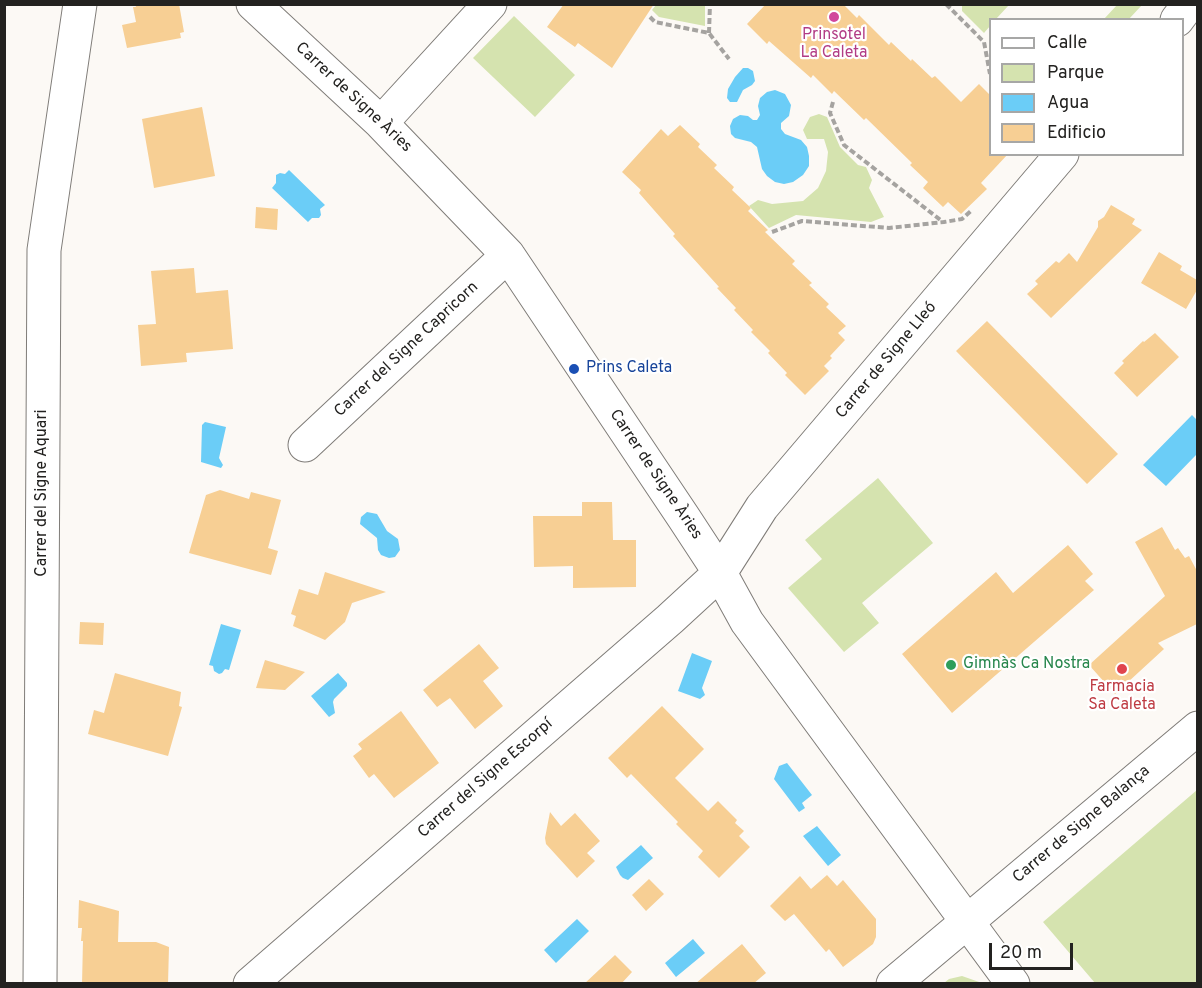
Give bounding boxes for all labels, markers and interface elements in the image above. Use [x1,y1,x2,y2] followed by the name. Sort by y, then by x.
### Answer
[827,10,841,24] marker: Prinsotel La Caleta
[989,18,1184,156] legend
[801,26,867,64] place label: Prinsotel La Caleta
[1047,32,1087,55] text: Calle
[291,39,415,157] street label: Carrer de Signe Àries
[1047,62,1104,85] text: Parque
[1047,92,1089,115] text: Agua
[1047,122,1106,145] text: Edificio
[331,278,483,422] street label: Carrer del Signe Capricorn
[833,299,941,423] street label: Carrer de Signe Lleó
[586,359,672,379] place label: Prins Caleta
[567,362,581,376] marker: Prins Caleta
[604,406,706,544] street label: Carrer de Signe Àries
[33,409,53,577] street label: Carrer del Signe Aquari
[963,655,1090,675] place label: Gimnàs Ca Nostra
[944,658,958,672] marker: Gimnàs Ca Nostra
[1115,662,1129,676] marker: Farmacia Sa Caleta
[1088,678,1156,716] place label: Farmacia Sa Caleta
[415,715,557,843] street label: Carrer del Signe Escorpí
[1010,762,1154,888] street label: Carrer de Signe Balança
[992,931,1076,969] scale bar
[1000,942,1042,965] text: 20 m

